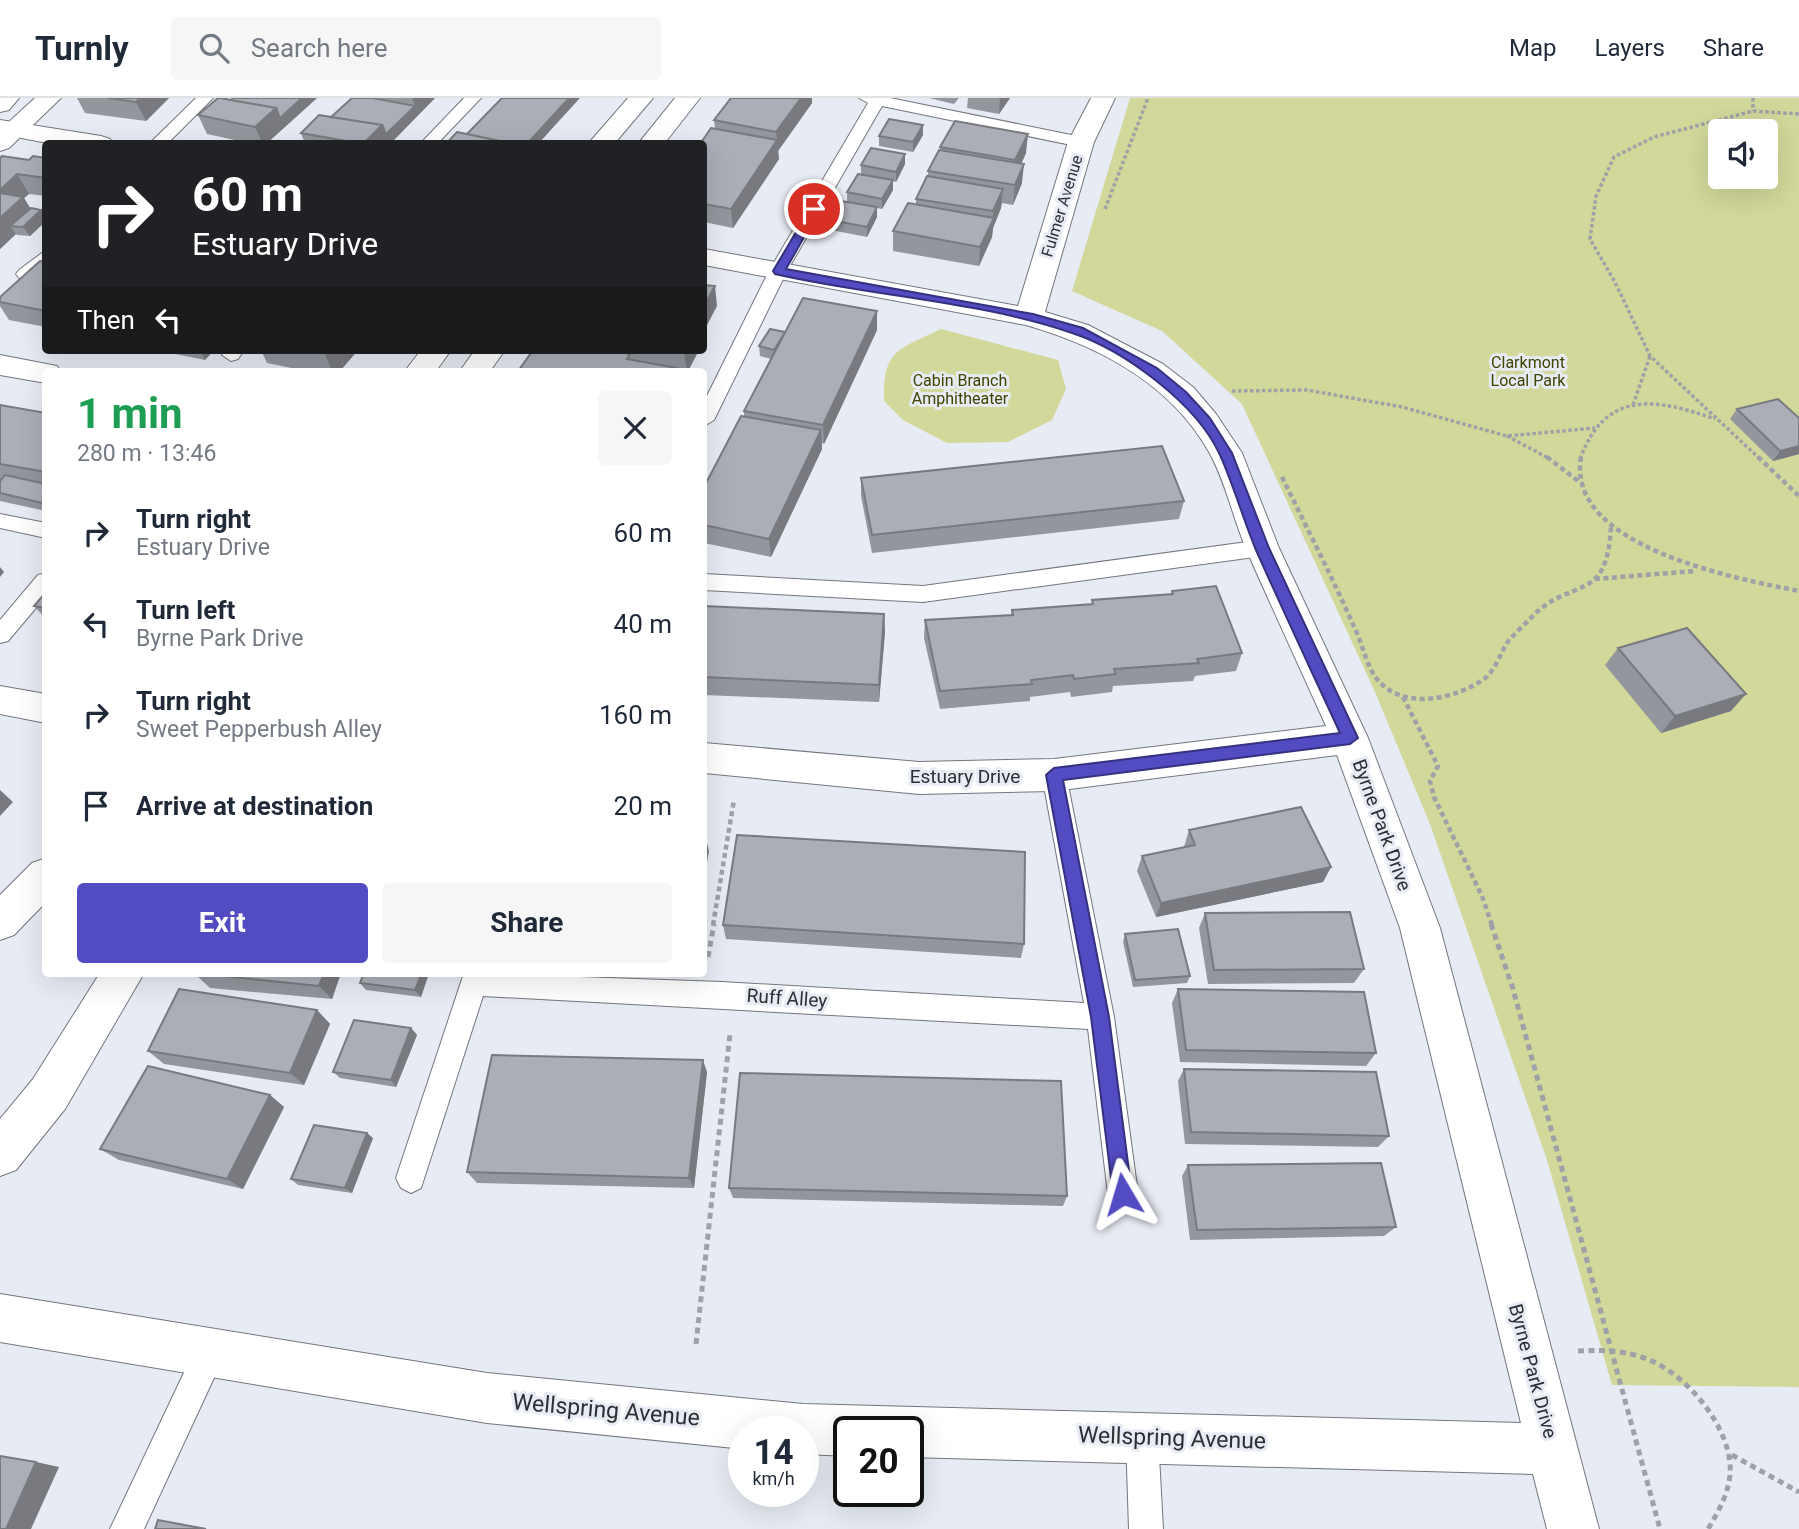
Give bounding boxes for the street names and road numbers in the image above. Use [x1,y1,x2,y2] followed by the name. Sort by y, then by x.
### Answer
[1037,153,1087,259] street label: Fulmer Avenue
[1348,756,1416,894] street label: Byrne Park Drive
[910,765,1020,788] street label: Estuary Drive
[746,984,828,1012] street label: Ruff Alley
[1504,1301,1562,1441] street label: Byrne Park Drive
[511,1388,701,1432] street label: Wellspring Avenue
[1078,1421,1266,1455] street label: Wellspring Avenue

